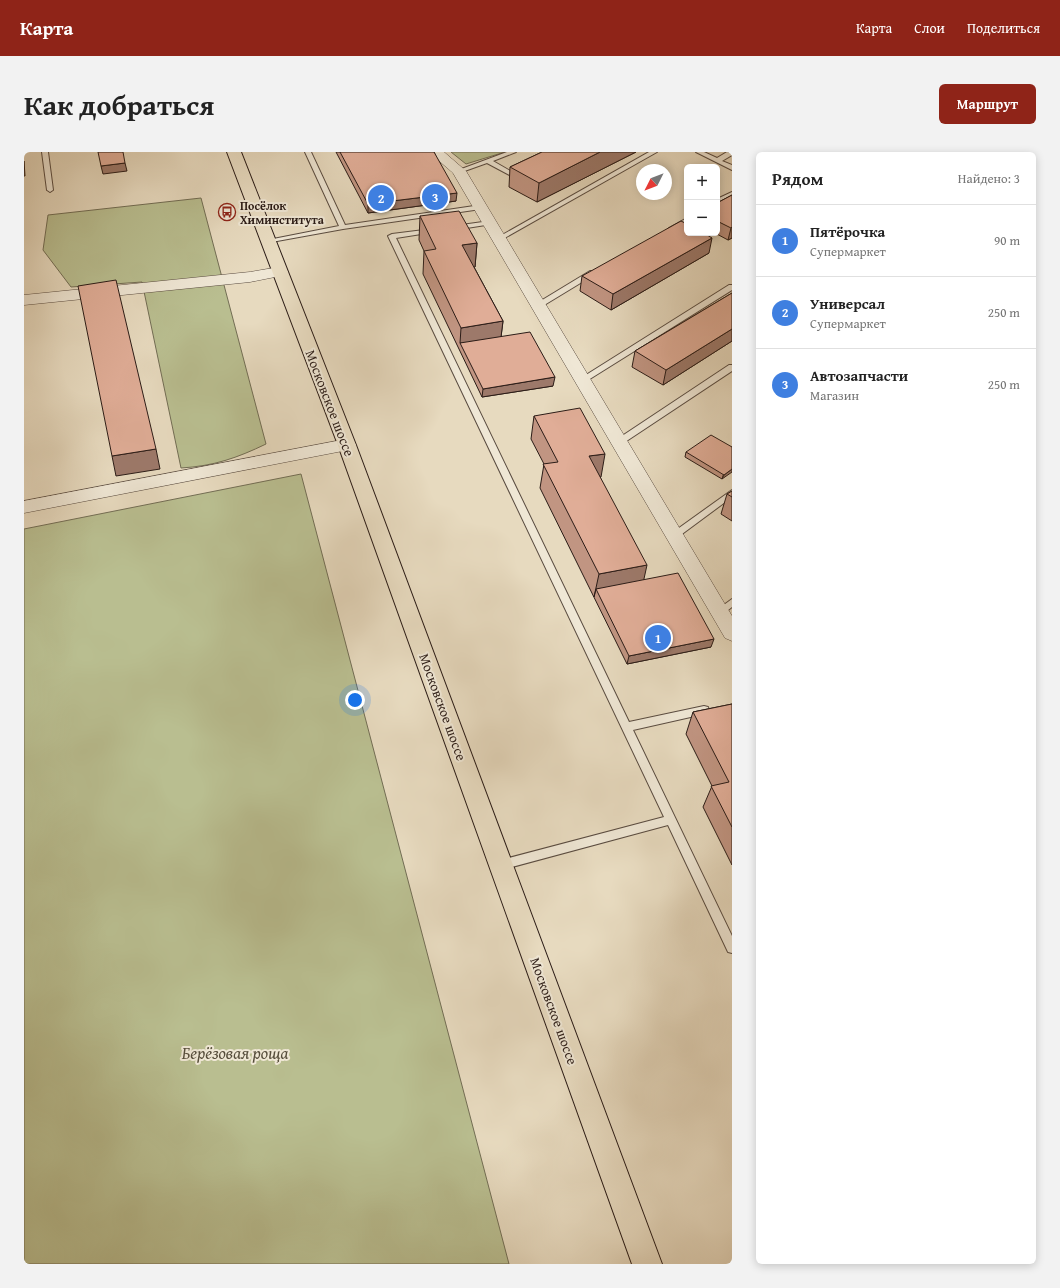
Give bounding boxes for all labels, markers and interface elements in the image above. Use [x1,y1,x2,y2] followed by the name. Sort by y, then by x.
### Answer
[20,14,73,42] text: Карта
[856,18,892,38] text: Карта
[914,18,945,38] text: Слои
[967,18,1040,38] text: Поделиться
[24,84,214,125] text: Как добраться
[939,84,1036,124] button: Маршрут
[636,164,672,200] north arrow
[684,164,720,236] map controls
[684,164,720,200] button: +
[772,166,823,191] text: Рядом
[958,169,1020,188] text: Найдено: 3
[422,182,448,212] pin: 3
[368,183,394,213] pin: 2
[240,197,325,228] place label: Посёлок Химинститута
[684,200,720,236] button: −
[217,202,237,222] bus stop icon: Посёлок Химинститута
[810,221,885,242] text: Пятёрочка
[782,231,788,250] text: 1
[994,231,1020,250] text: 90 m
[810,242,886,261] text: Супермаркет
[810,293,885,314] text: Универсал
[782,303,788,322] text: 2
[988,303,1020,322] text: 250 m
[810,314,886,333] text: Супермаркет
[300,347,360,460] street label: Московское шоссе
[810,365,908,386] text: Автозапчасти
[782,375,788,394] text: 3
[988,375,1020,394] text: 250 m
[810,386,859,405] text: Магазин
[645,623,671,653] pin: 1
[414,651,472,764] street label: Московское шоссе
[345,690,365,710] your location
[525,955,583,1068] street label: Московское шоссе
[182,1040,288,1065] park label: Берёзовая роща

